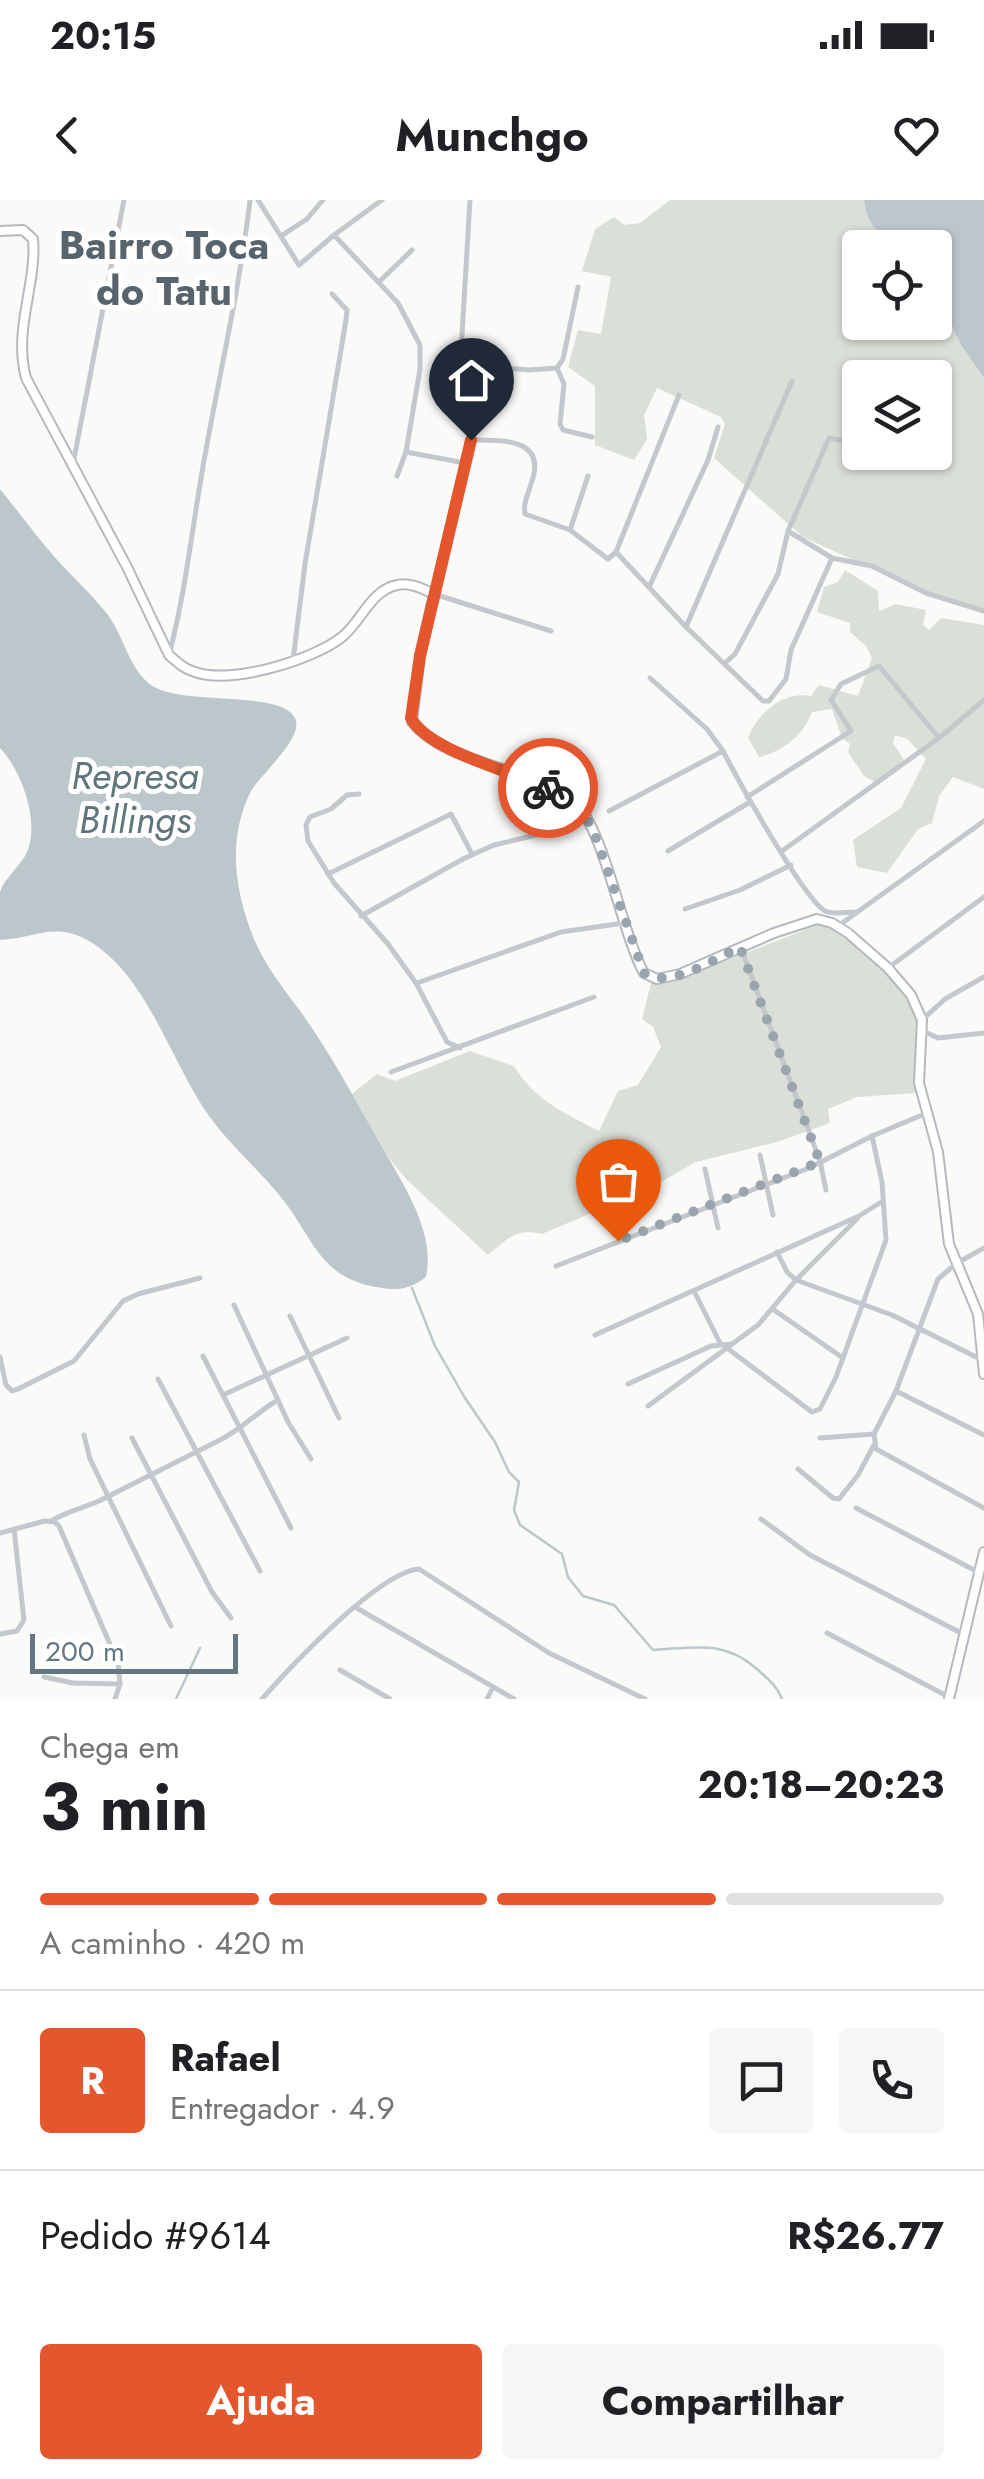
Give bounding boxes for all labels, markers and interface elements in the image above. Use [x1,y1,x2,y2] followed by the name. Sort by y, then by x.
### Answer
[50,8,156,63] text: 20:15
[395,103,589,168] text: Munchgo
[40,108,95,163] icon: back
[889,108,944,163] icon: heart
[59,216,269,320] district label: Bairro Toca do Tatu
[842,230,952,470] map controls
[842,230,952,340] button: locate
[429,338,514,441] pin
[444,353,499,408] icon: home
[842,360,952,470] button: layers
[498,738,598,838] courier
[71,748,199,847] water label: Represa Billings
[521,761,576,816] icon: bike
[576,1139,661,1242] pin
[591,1154,646,1209] icon: bag
[30,1629,238,1674] scale bar
[45,1631,125,1672] text: 200 m
[40,1724,180,1770] text: Chega em
[698,1757,944,1812] text: 20:18–20:23
[40,1760,208,1854] text: 3 min
[40,1920,305,1966] text: A caminho · 420 m
[709,2028,814,2133] button: chat
[839,2028,944,2133] button: phone
[170,2030,281,2085] text: Rafael
[80,2053,105,2108] text: R
[170,2085,395,2131] text: Entregador · 4.9
[40,2208,271,2263] text: Pedido #9614
[787,2208,944,2263] text: R$26.77
[40,2344,482,2459] button: Ajuda
[502,2344,944,2459] button: Compartilhar

